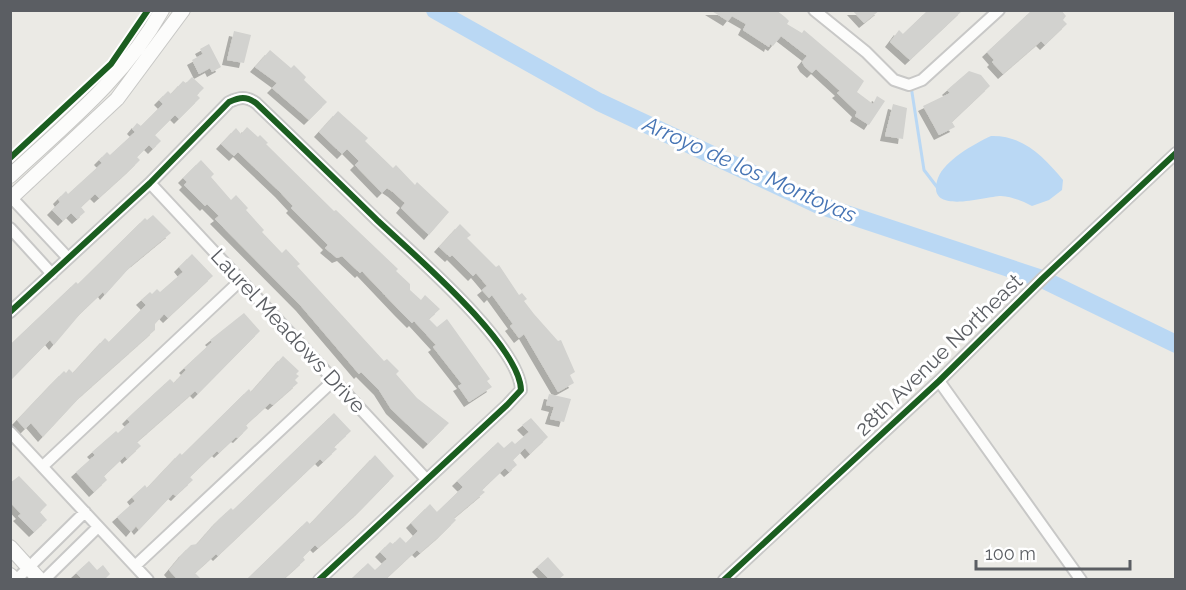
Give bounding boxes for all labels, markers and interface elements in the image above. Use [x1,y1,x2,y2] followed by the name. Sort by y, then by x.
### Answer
[638,110,861,228] water label: Arroyo de los Montoyas
[206,243,371,418] street label: Laurel Meadows Drive
[850,268,1027,441] street label: 28th Avenue Northeast
[976,533,1130,571] scale bar
[985,543,1036,564] text: 100 m

